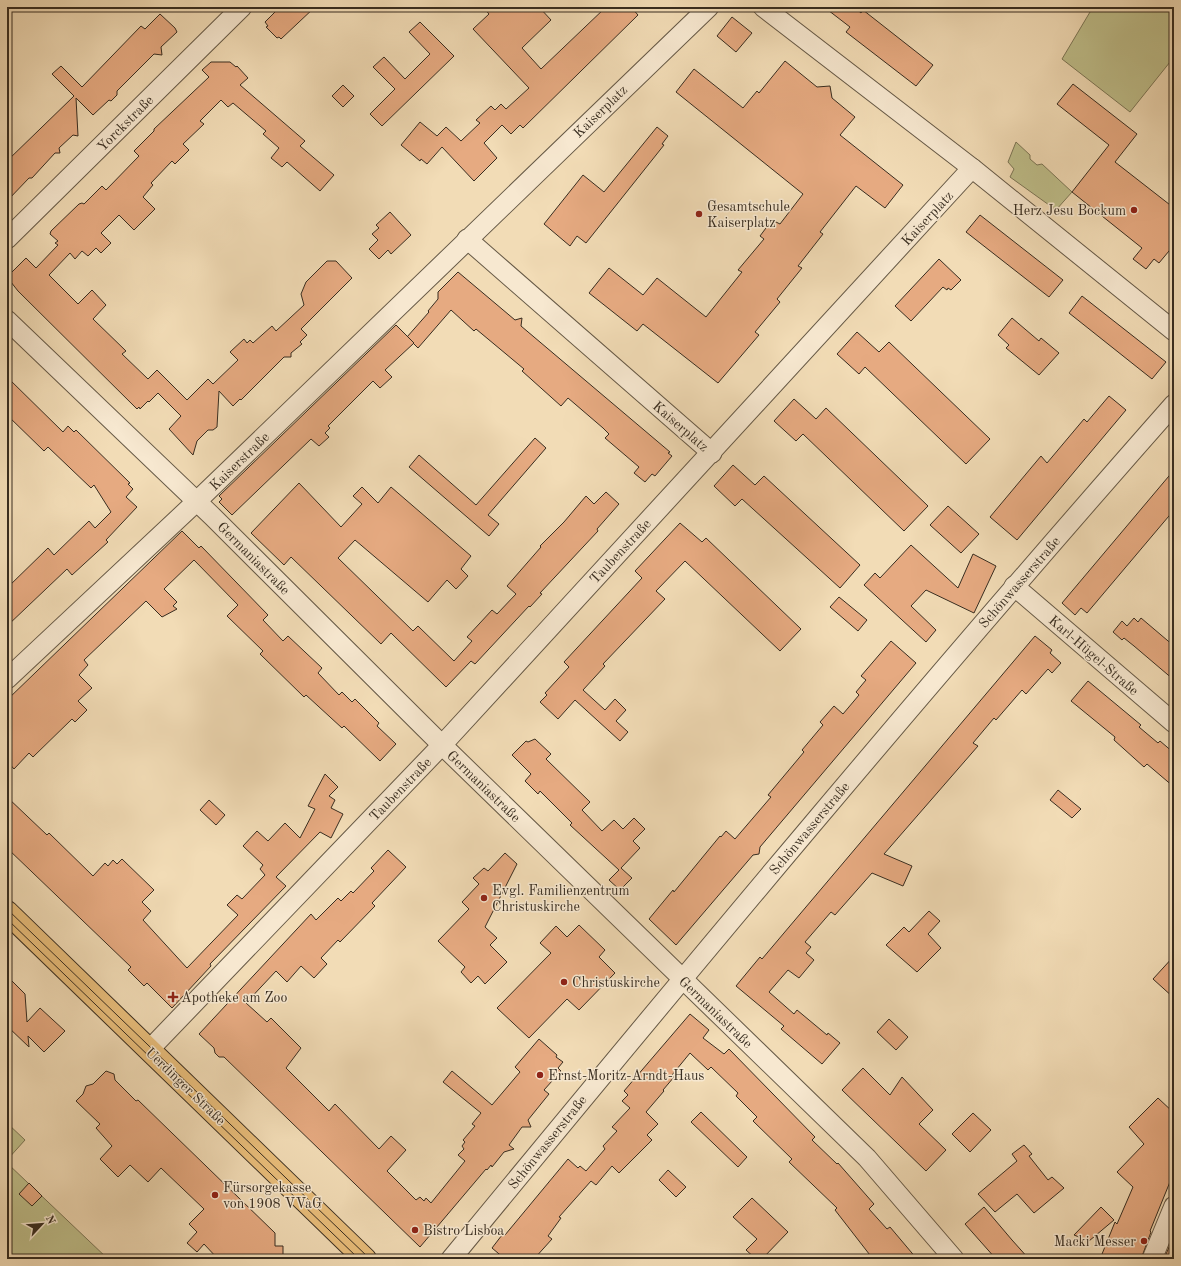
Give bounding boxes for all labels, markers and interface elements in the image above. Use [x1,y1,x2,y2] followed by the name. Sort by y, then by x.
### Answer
[571,83,630,141] street label: Kaiserplatz
[95,93,156,154] street label: Yorckstraße
[899,189,956,249] street label: Kaiserplatz
[707,200,790,230] place label: Gesamtschule Kaiserplatz
[1013,204,1126,218] place label: Herz Jesu Bockum
[1129,205,1139,215] marker: Herz Jesu Bockum
[694,209,704,219] marker: Gesamtschule Kaiserplatz
[650,399,711,455] street label: Kaiserplatz
[207,430,272,493] street label: Kaiserstraße
[588,517,654,587] street label: Taubenstraße
[214,520,292,598] street label: Germaniastraße
[976,534,1063,631] street label: Schönwasserstraße
[1046,613,1141,698] street label: Karl-Hügel-Straße
[444,748,523,825] street label: Germaniastraße
[367,755,434,824] street label: Taubenstraße
[767,780,852,878] street label: Schönwasserstraße
[492,884,630,914] place label: Evgl. Familienzentrum Christuskirche
[479,893,489,903] marker: Evgl. Familienzentrum Christuskirche
[676,974,755,1051] street label: Germaniastraße
[572,976,660,990] place label: Christuskirche
[559,977,569,987] marker: Christuskirche
[181,991,288,1005] place label: Apotheke am Zoo
[168,992,178,1002] marker: Apotheke am Zoo
[143,1045,228,1128] street label: Uerdinger Straße
[548,1069,704,1083] place label: Ernst-Moritz-Arndt-Haus
[535,1070,545,1080] marker: Ernst-Moritz-Arndt-Haus
[506,1093,590,1192] street label: Schönwasserstraße
[223,1181,322,1211] place label: Fürsorgekasse von 1908 VVaG
[210,1190,220,1200] marker: Fürsorgekasse von 1908 VVaG
[22,1204,62,1244] north arrow
[43,1214,57,1227] text: N
[423,1224,504,1238] place label: Bistro Lisboa
[410,1225,420,1235] marker: Bistro Lisboa
[1054,1235,1136,1249] place label: Macki Messer
[1139,1236,1149,1246] marker: Macki Messer

